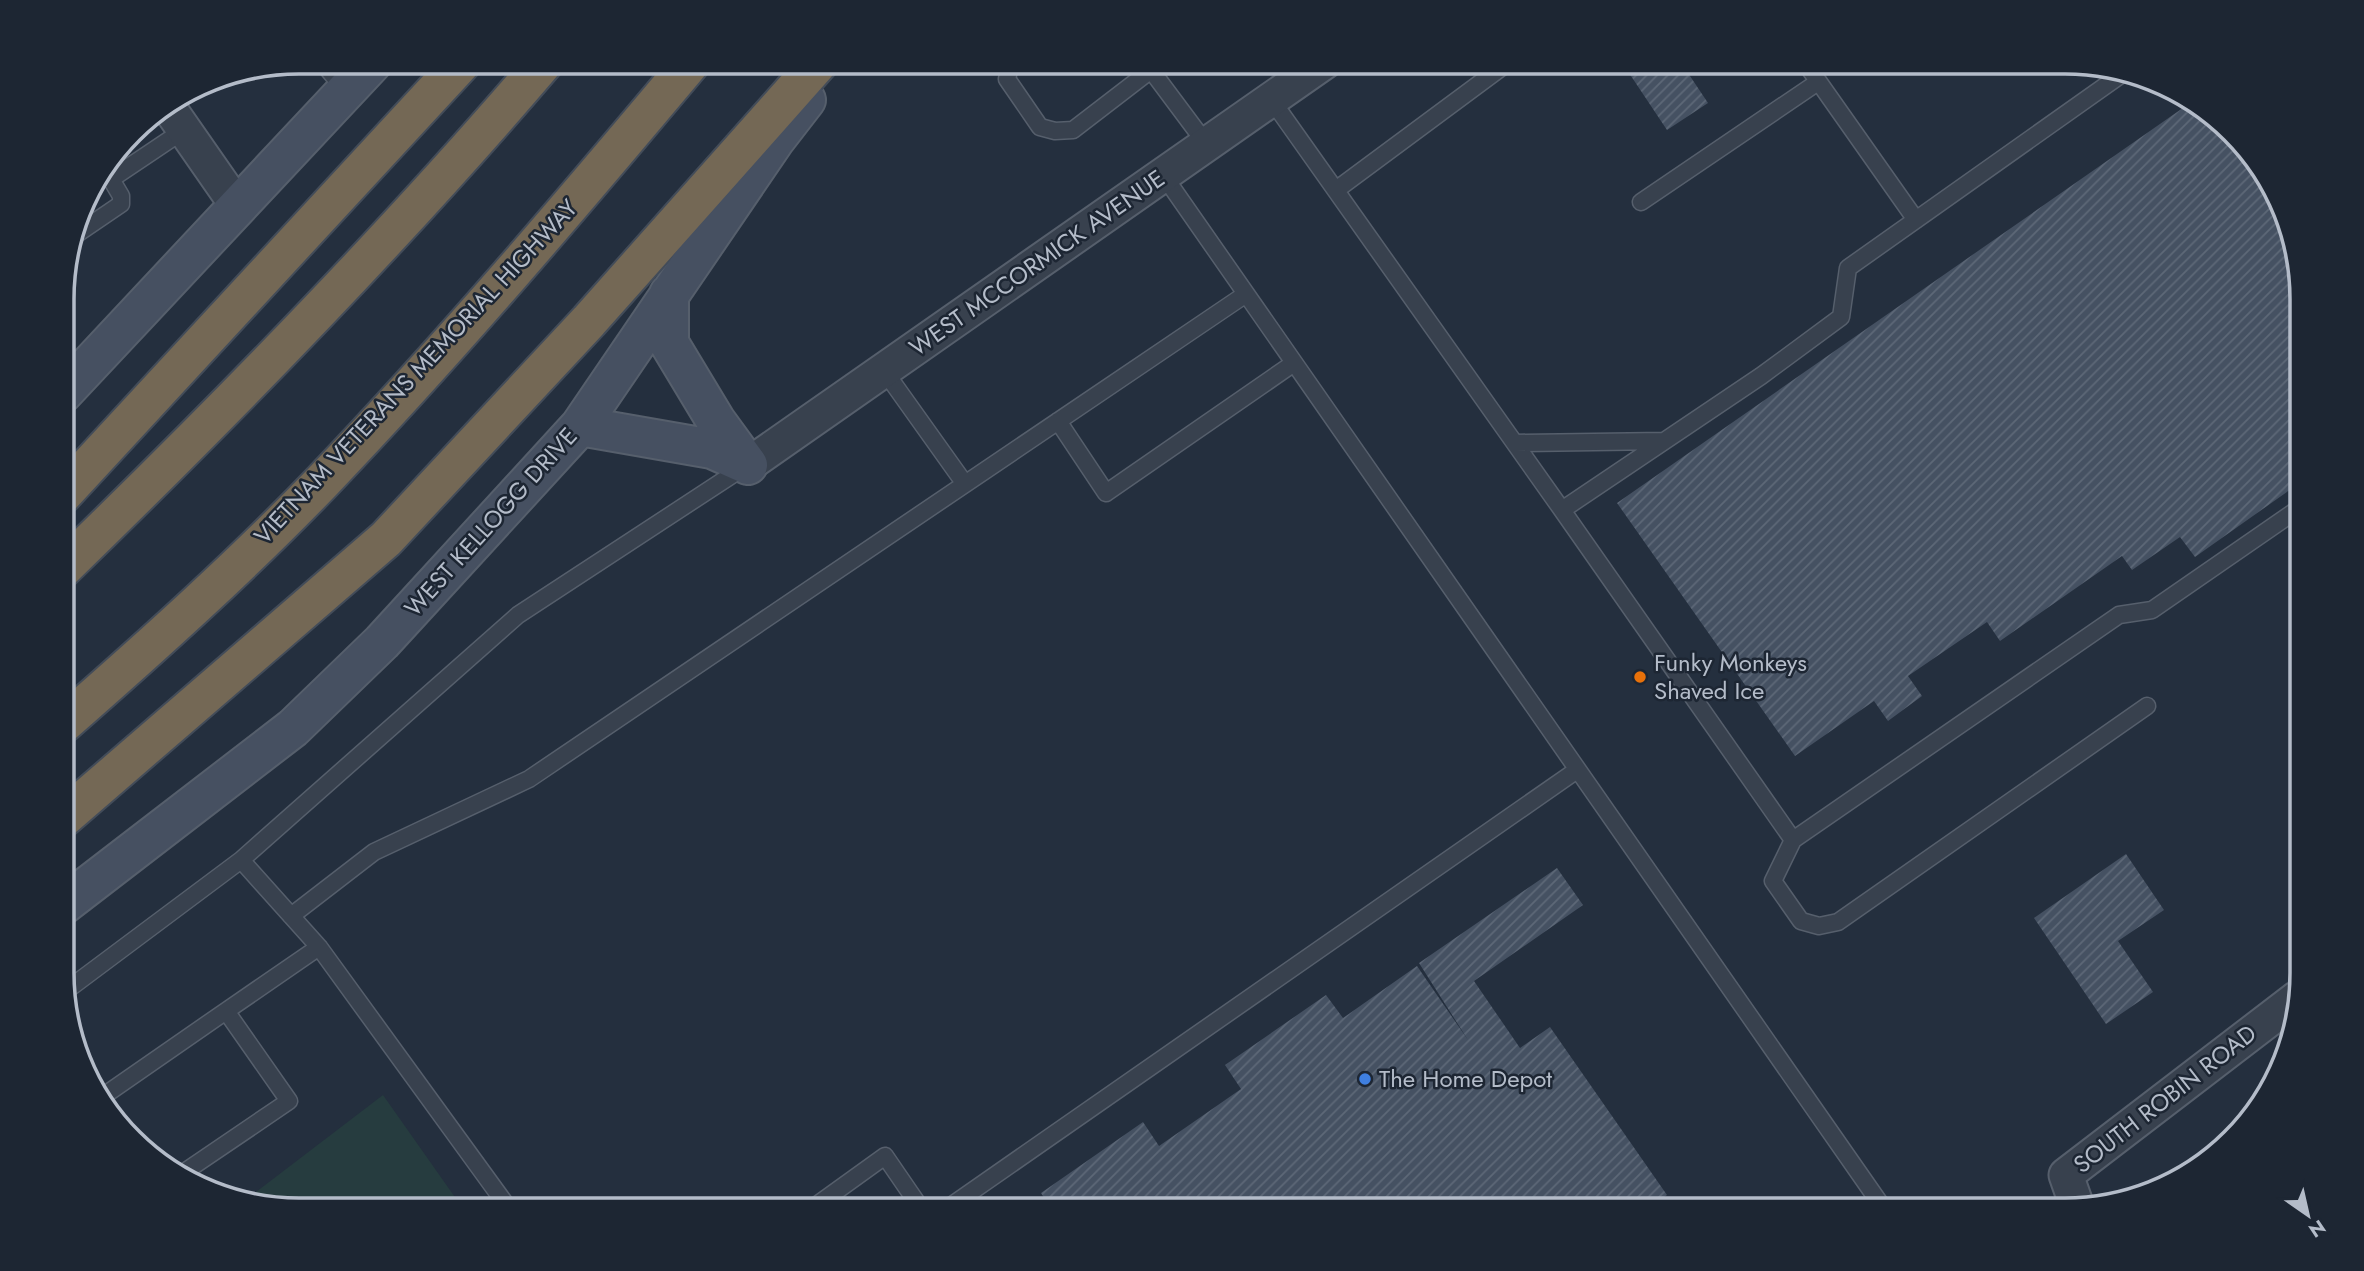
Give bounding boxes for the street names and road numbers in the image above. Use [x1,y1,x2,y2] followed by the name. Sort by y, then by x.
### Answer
[902,161,1172,364] street label: WEST MCCORMICK AVENUE
[246,191,586,552] street label: VIETNAM VETERANS MEMORIAL HIGHWAY
[396,419,585,624] street label: WEST KELLOGG DRIVE
[2066,1016,2264,1181] street label: SOUTH ROBIN ROAD

